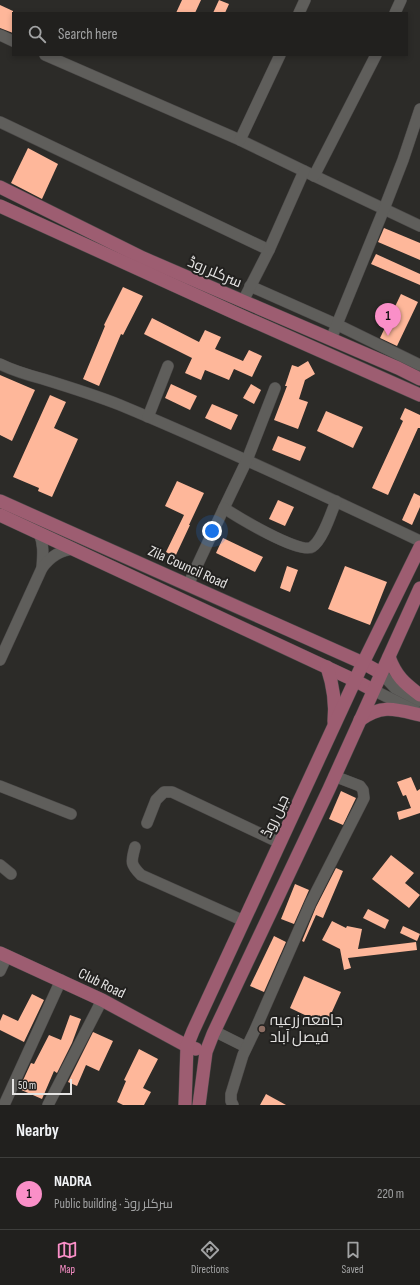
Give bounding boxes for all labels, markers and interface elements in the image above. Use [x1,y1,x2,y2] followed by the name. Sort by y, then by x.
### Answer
[12,12,408,56] search box
[26,23,48,45] icon: search
[58,25,118,44] text: Search here
[185,253,245,292] street label: سرکلر روڈ
[375,303,401,336] pin: 1
[202,521,222,541] your location
[145,541,230,593] street label: Zila Council Road
[257,792,294,841] street label: جیل روڈ
[75,964,128,1003] street label: Club Road
[270,1011,343,1047] place label: جامعہ زرعیہ فیصل آباد
[257,1024,267,1034] marker: جامعہ زرعیہ فیصل آباد
[12,1077,72,1096] scale bar
[18,1079,36,1092] text: 50 m
[16,1121,59,1141] text: Nearby
[54,1172,91,1191] text: NADRA
[26,1186,32,1202] text: 1
[377,1186,404,1202] text: 220 m
[54,1196,173,1212] text: Public building · سرکلر روڈ
[56,1239,78,1276] tab: Map
[191,1239,229,1276] tab: Directions
[342,1239,364,1276] tab: Saved

